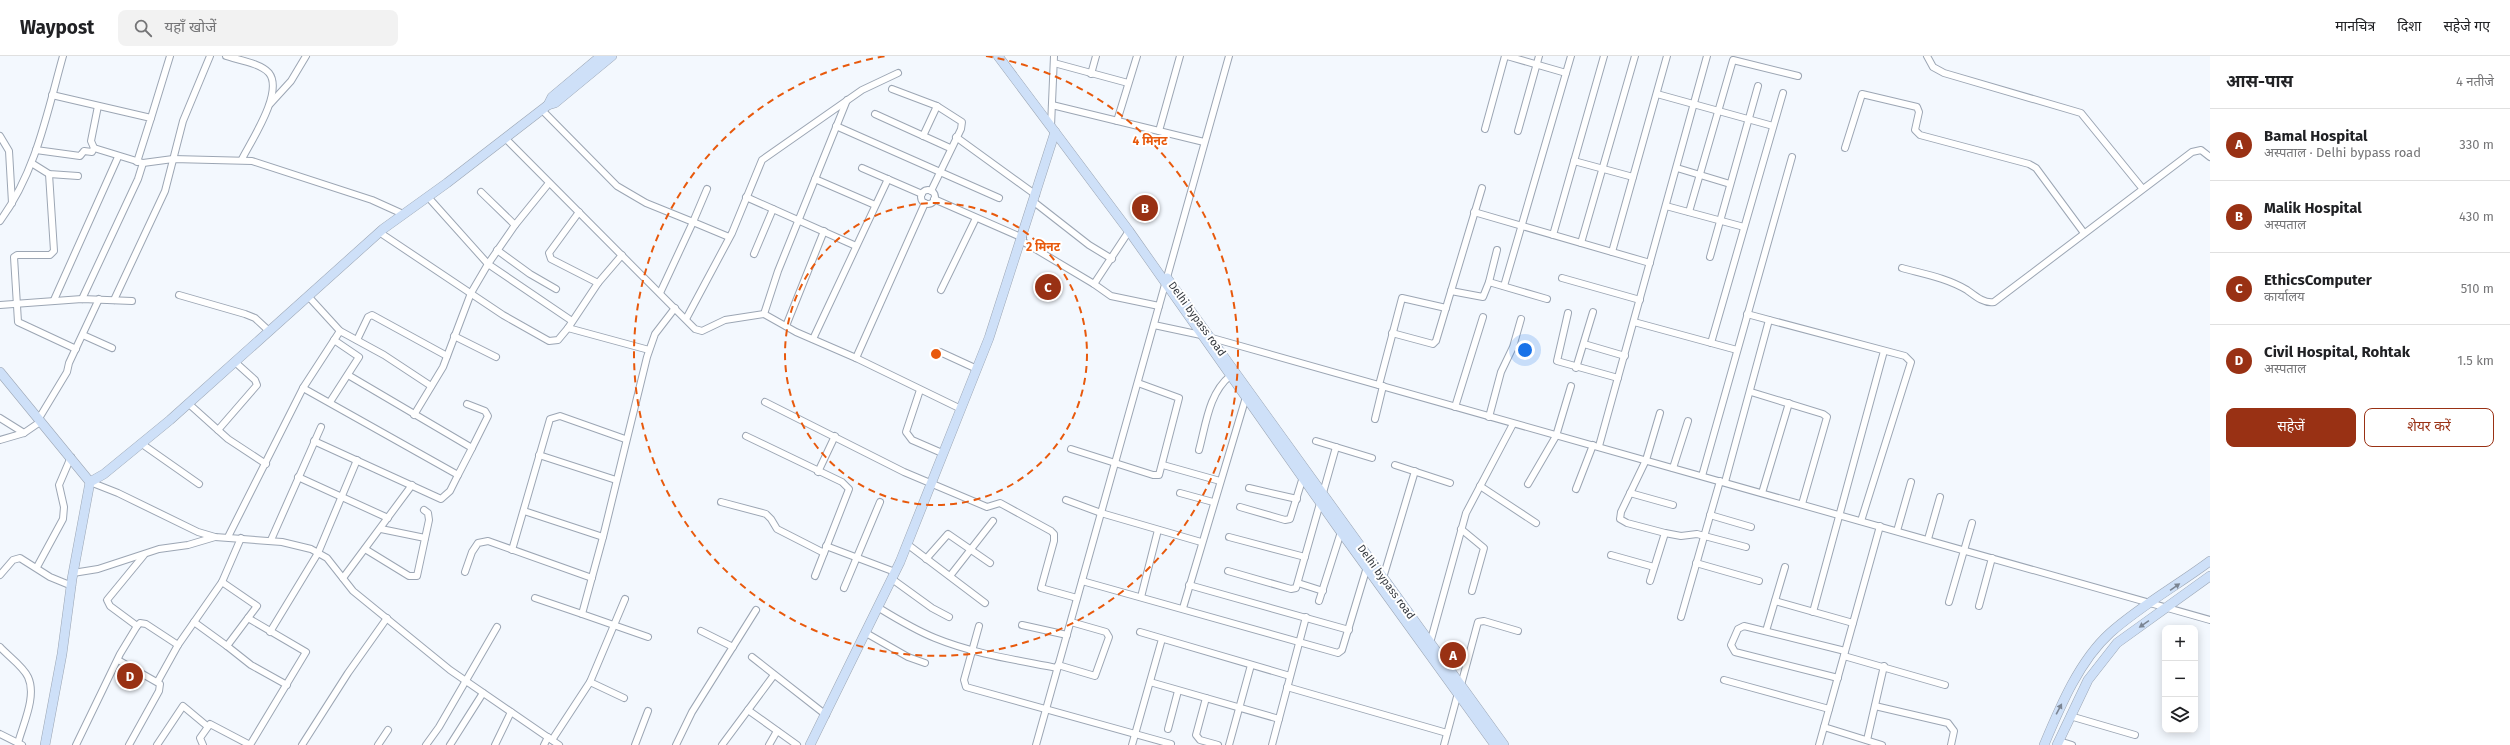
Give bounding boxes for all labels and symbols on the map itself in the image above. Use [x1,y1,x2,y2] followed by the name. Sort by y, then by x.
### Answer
[1133,133,1168,148] text: 4 मिनट
[1132,193,1158,223] pin: B
[1026,239,1061,254] text: 2 मिनट
[1035,272,1061,302] pin: C
[1166,279,1228,359] street label: Delhi bypass road
[1515,340,1535,360] your location
[929,347,943,361] centre of rings
[1355,542,1417,622] street label: Delhi bypass road
[2170,583,2180,591] one-way arrow
[2139,620,2150,628] one-way arrow
[1440,640,1466,670] pin: A
[117,661,143,691] pin: D
[2056,704,2063,715] one-way arrow

